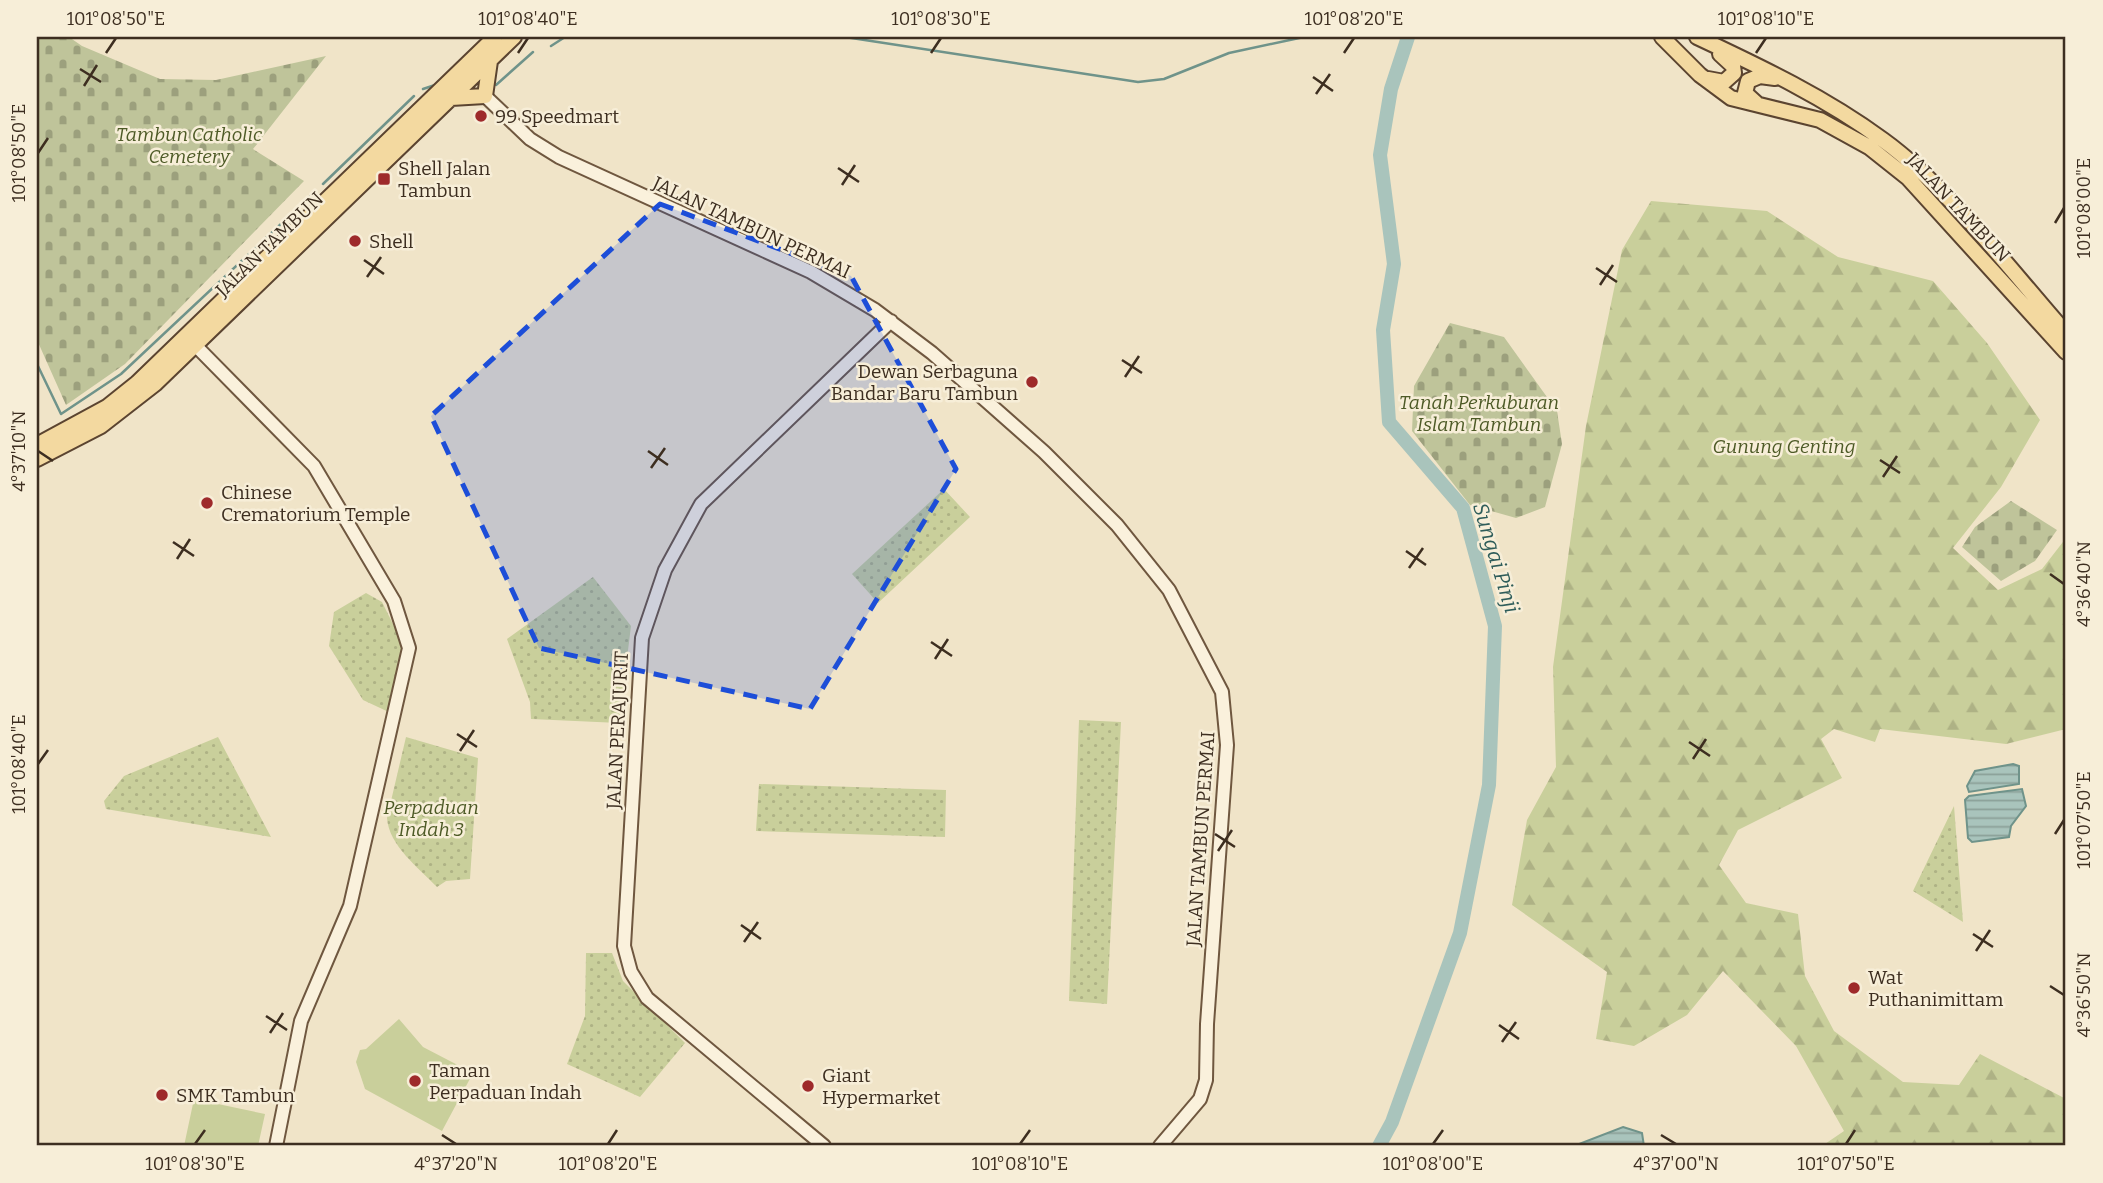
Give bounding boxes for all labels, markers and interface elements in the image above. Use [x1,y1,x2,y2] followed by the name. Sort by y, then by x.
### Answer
[67,8,165,30] text: 101°08'50"E
[478,8,578,30] text: 101°08'40"E
[891,8,991,30] text: 101°08'30"E
[1305,8,1403,30] text: 101°08'20"E
[1718,8,1814,30] text: 101°08'10"E
[8,104,30,202] text: 101°08'50"E
[495,105,619,128] place label: 99 Speedmart
[473,108,489,124] marker: 99 Speedmart
[116,123,262,168] park label: Tambun Catholic Cemetery
[1902,147,2015,267] street label: JALAN TAMBUN
[398,157,490,202] place label: Shell Jalan Tambun
[2073,158,2095,258] text: 101°08'00"E
[376,171,392,187] marker: Shell Jalan Tambun
[648,171,854,283] street label: JALAN TAMBUN PERMAI
[210,187,328,302] street label: JALAN TAMBUN
[369,230,414,253] place label: Shell
[347,233,363,249] marker: Shell
[831,360,1019,405] place label: Dewan Serbaguna Bandar Baru Tambun
[1024,374,1040,390] marker: Dewan Serbaguna Bandar Baru Tambun
[1399,391,1559,436] park label: Tanah Perkuburan Islam Tambun
[8,410,30,492] text: 4°37'10"N
[1712,435,1856,458] park label: Gunung Genting
[221,481,411,526] place label: Chinese Crematorium Temple
[199,495,215,511] marker: Chinese Crematorium Temple
[1467,500,1525,616] water label: Sungai Pinji
[2073,541,2095,627] text: 4°36'40"N
[602,650,633,811] street label: JALAN PERAJURIT
[8,714,30,814] text: 101°08'40"E
[1181,731,1219,948] street label: JALAN TAMBUN PERMAI
[2073,771,2095,869] text: 101°07'50"E
[383,796,479,841] park label: Perpaduan Indah 3
[2073,952,2095,1038] text: 4°36'50"N
[1868,966,2003,1011] place label: Wat Puthanimittam
[1846,980,1862,996] marker: Wat Puthanimittam
[429,1059,582,1104] place label: Taman Perpaduan Indah
[822,1064,940,1109] place label: Giant Hypermarket
[407,1073,423,1089] marker: Taman Perpaduan Indah
[800,1078,816,1094] marker: Giant Hypermarket
[176,1084,295,1107] place label: SMK Tambun
[154,1087,170,1103] marker: SMK Tambun
[145,1153,245,1175] text: 101°08'30"E
[414,1153,498,1175] text: 4°37'20"N
[559,1153,657,1175] text: 101°08'20"E
[972,1153,1068,1175] text: 101°08'10"E
[1383,1153,1483,1175] text: 101°08'00"E
[1633,1153,1719,1175] text: 4°37'00"N
[1797,1153,1895,1175] text: 101°07'50"E

